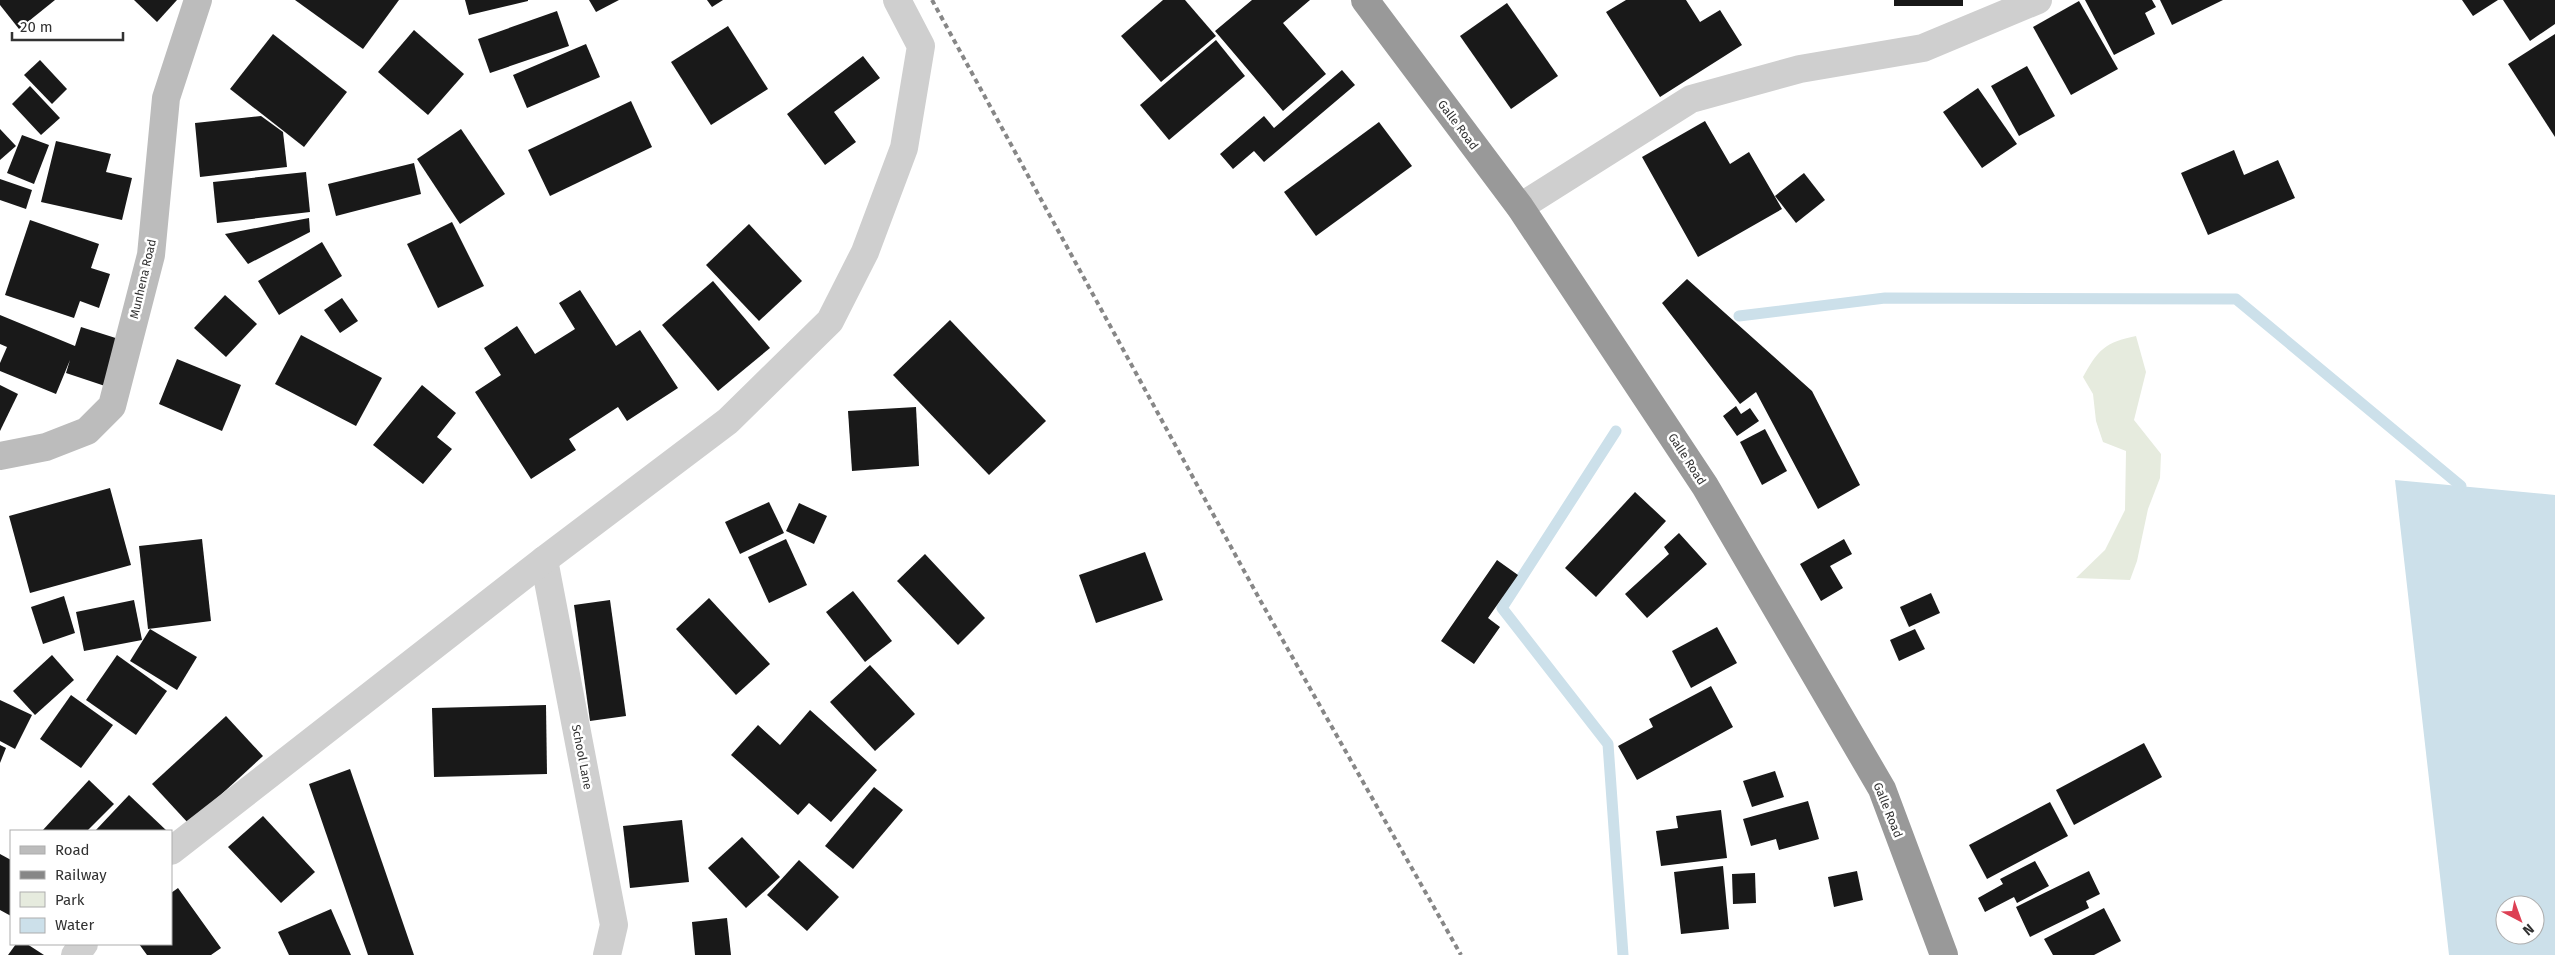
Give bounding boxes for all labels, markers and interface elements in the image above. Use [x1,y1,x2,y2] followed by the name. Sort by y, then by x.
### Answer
[12,10,124,42] scale bar
[20,18,53,36] text: 20 m
[1435,97,1481,153] street label: Galle Road
[127,238,159,320] street label: Munhena Road
[1665,431,1709,487] street label: Galle Road
[569,723,595,791] street label: School Lane
[1871,780,1905,840] street label: Galle Road
[10,830,172,945] legend
[55,841,90,859] text: Road
[55,866,107,884] text: Railway
[55,891,85,909] text: Park
[2495,895,2545,945] north arrow
[55,916,94,934] text: Water
[2519,920,2537,939] text: N

